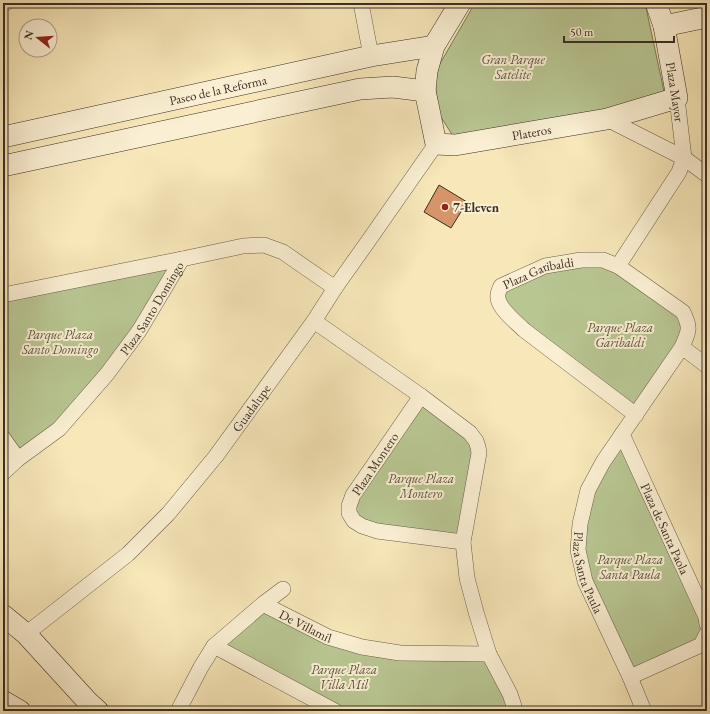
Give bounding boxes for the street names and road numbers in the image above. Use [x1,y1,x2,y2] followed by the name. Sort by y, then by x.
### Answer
[662,61,688,124] street label: Plaza Mayor
[168,71,269,109] street label: Paseo de la Reforma
[510,120,552,144] street label: Plateros
[500,253,575,293] street label: Plaza Garibaldi
[116,258,187,358] street label: Plaza Santo Domingo
[228,381,274,435] street label: Guadalupe
[348,429,402,499] street label: Plaza Montero
[637,480,694,578] street label: Plaza de Santa Paola
[569,531,608,617] street label: Plaza Santa Paula
[277,605,334,646] street label: De Villamil

